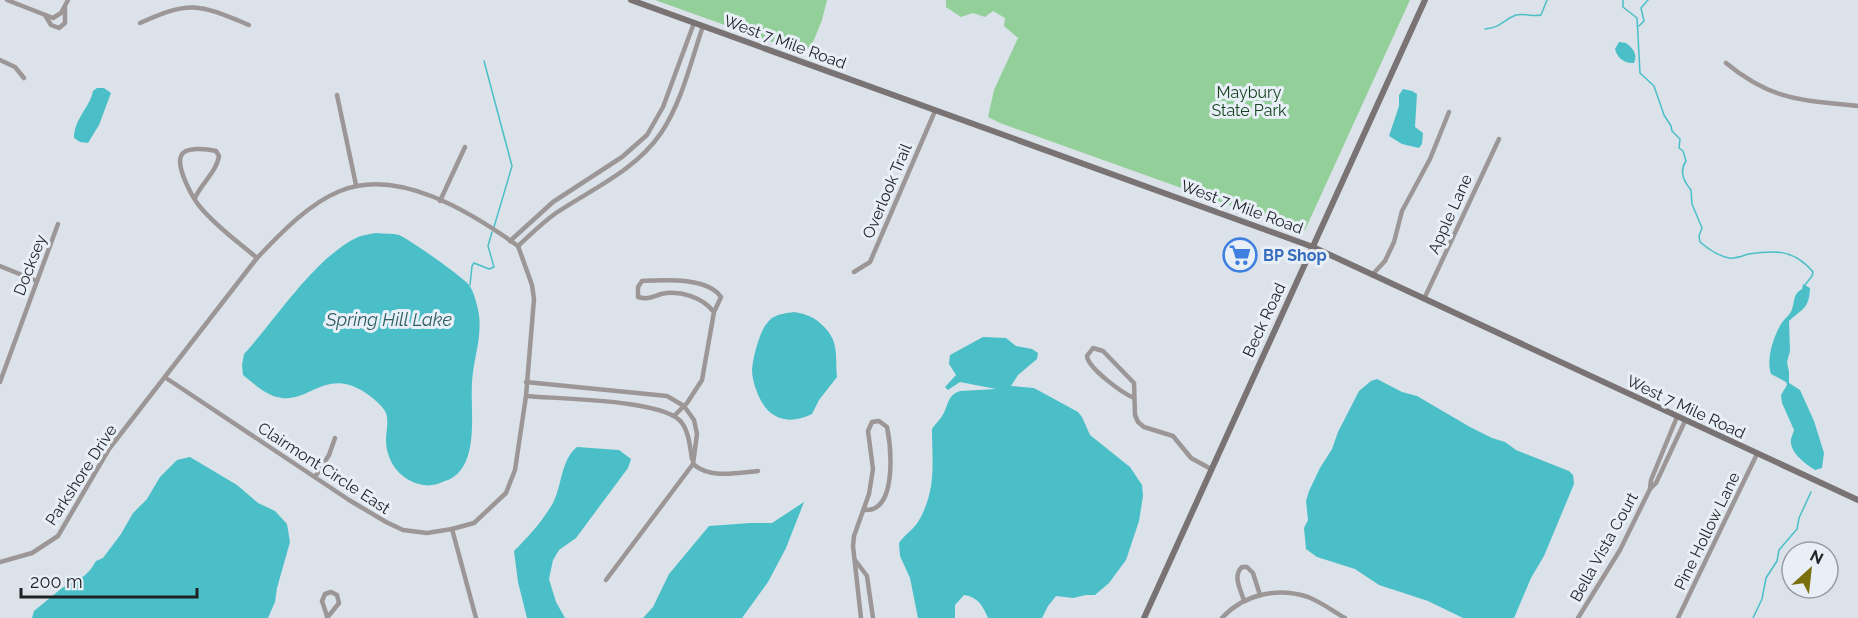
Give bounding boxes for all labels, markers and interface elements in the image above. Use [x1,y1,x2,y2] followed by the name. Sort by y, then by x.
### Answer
[721,11,849,73] street label: West 7 Mile Road
[1212,83,1287,120] park label: Maybury State Park
[858,140,916,241] street label: Overlook Trail
[1424,171,1476,257] street label: Apple Lane
[1178,176,1306,238] street label: West 7 Mile Road
[10,232,50,298] street label: Docksey
[1222,237,1258,273] supermarket icon: BP Shop
[1263,246,1327,265] place label: BP Shop
[1239,280,1289,360] street label: Beck Road
[325,309,452,330] water label: Spring Hill Lake
[1624,371,1748,443] street label: West 7 Mile Road
[254,418,394,518] street label: Clairmont Circle East
[41,421,121,529] street label: Parkshore Drive
[1670,469,1744,593] street label: Pine Hollow Lane
[1566,488,1642,605] street label: Bella Vista Court
[1780,540,1840,600] north arrow
[1807,546,1826,568] text: N
[21,561,196,599] scale bar
[30,571,83,592] text: 200 m

